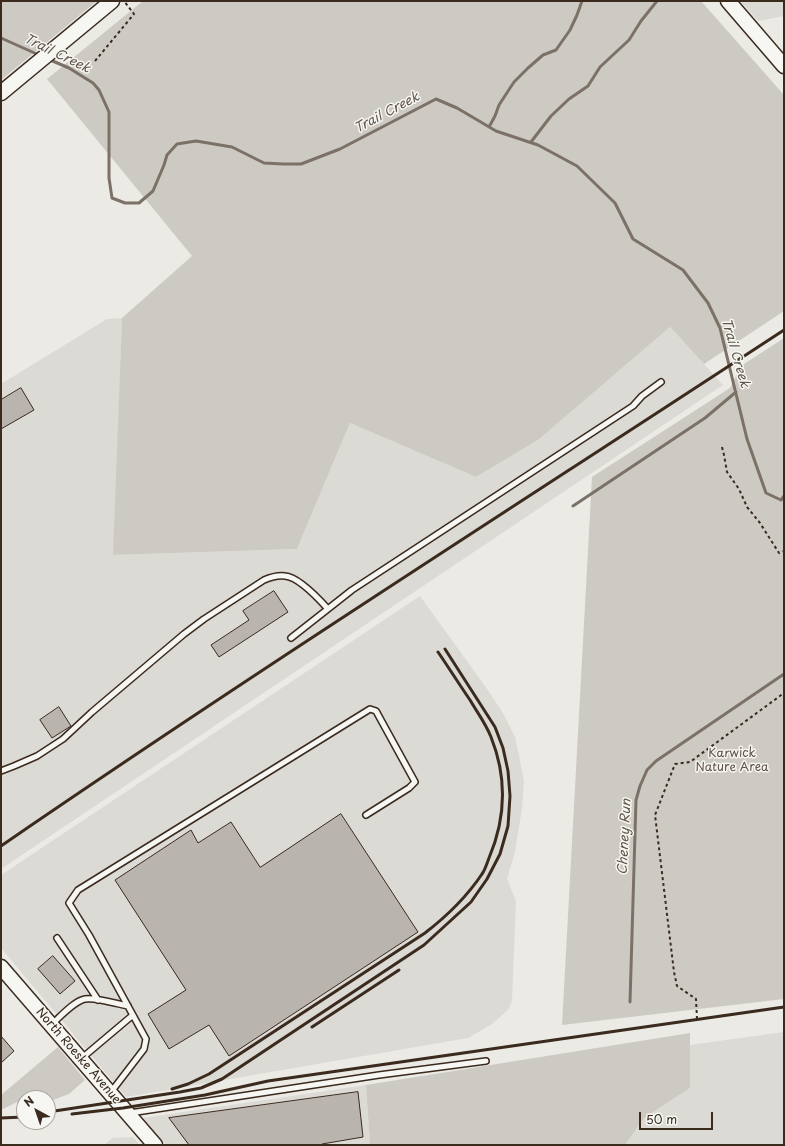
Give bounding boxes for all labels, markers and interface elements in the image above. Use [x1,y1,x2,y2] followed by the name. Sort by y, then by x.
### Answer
[22,31,92,77] water label: Trail Creek
[352,89,422,137] water label: Trail Creek
[718,317,752,389] water label: Trail Creek
[696,747,768,775] park label: Karwick Nature Area
[615,799,635,875] water label: Cheney Run
[32,1005,124,1107] street label: North Roeske Avenue
[16,1090,56,1130] north arrow
[20,1092,37,1111] text: N
[641,1104,715,1130] scale bar
[646,1110,677,1128] text: 50 m

